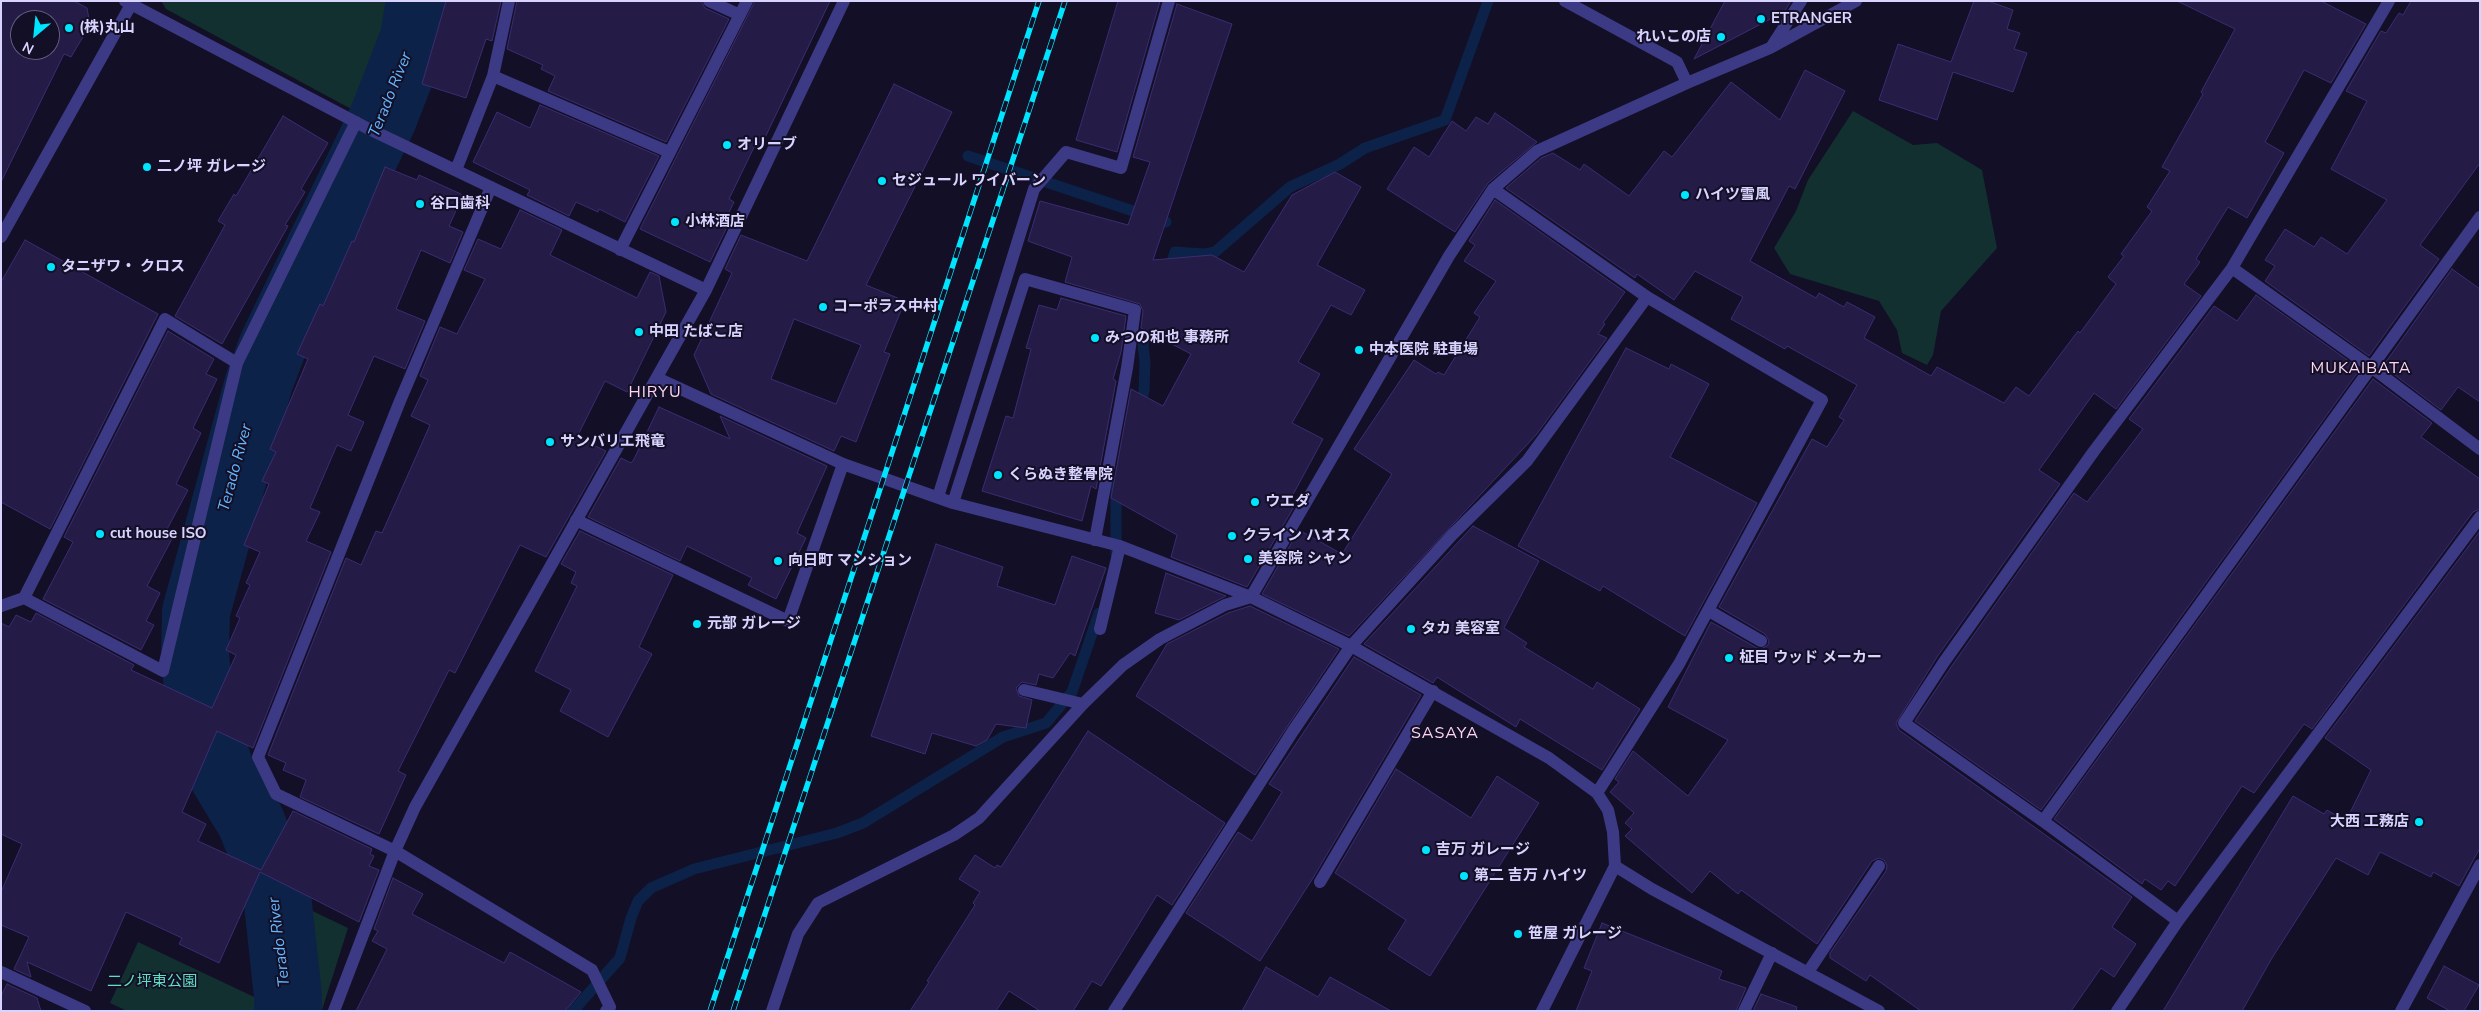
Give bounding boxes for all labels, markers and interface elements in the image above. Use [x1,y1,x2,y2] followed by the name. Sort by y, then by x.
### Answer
[10,10,60,60] north arrow
[1771,10,1852,28] place label: ETRANGER
[1755,13,1767,25] marker: ETRANGER
[79,19,135,37] place label: (株)丸山
[63,22,75,34] marker: (株)丸山
[1636,28,1711,46] place label: れいこの店
[1715,31,1727,43] marker: れいこの店
[19,37,37,59] text: N
[365,50,417,140] water label: Terado River
[737,136,797,154] place label: オリーブ
[721,139,733,151] marker: オリーブ
[157,158,266,176] place label: 二ノ坪 ガレージ
[141,161,153,173] marker: 二ノ坪 ガレージ
[892,172,1046,190] place label: セジュール ワイバーン
[876,175,888,187] marker: セジュール ワイバーン
[1695,186,1770,204] place label: ハイツ雪風
[1679,189,1691,201] marker: ハイツ雪風
[430,195,490,213] place label: 谷口歯科
[414,198,426,210] marker: 谷口歯科
[685,213,745,231] place label: 小林酒店
[669,216,681,228] marker: 小林酒店
[61,258,185,276] place label: タニザワ・ クロス
[45,261,57,273] marker: タニザワ・ クロス
[833,298,938,316] place label: コーポラス中村
[817,301,829,313] marker: コーポラス中村
[649,323,743,341] place label: 中田 たばこ店
[633,326,645,338] marker: 中田 たばこ店
[1105,329,1229,347] place label: みつの和也 事務所
[1089,332,1101,344] marker: みつの和也 事務所
[1369,341,1478,359] place label: 中本医院 駐車場
[1353,344,1365,356] marker: 中本医院 駐車場
[2309,359,2413,379] district label: MUKAIBATA
[628,383,682,403] district label: HIRYU
[215,422,257,514] water label: Terado River
[560,433,665,451] place label: サンバリエ飛竜
[544,436,556,448] marker: サンバリエ飛竜
[1008,466,1113,484] place label: くらぬき整骨院
[992,469,1004,481] marker: くらぬき整骨院
[1265,493,1310,511] place label: ウエダ
[1249,496,1261,508] marker: ウエダ
[110,525,207,543] place label: cut house ISO
[1242,527,1351,545] place label: クライン ハオス
[94,528,106,540] marker: cut house ISO
[1226,530,1238,542] marker: クライン ハオス
[1258,550,1352,568] place label: 美容院 シャン
[788,552,912,570] place label: 向日町 マンション
[1242,553,1254,565] marker: 美容院 シャン
[772,555,784,567] marker: 向日町 マンション
[707,615,801,633] place label: 元部 ガレージ
[691,618,703,630] marker: 元部 ガレージ
[1421,620,1500,638] place label: タカ 美容室
[1405,623,1417,635] marker: タカ 美容室
[1739,649,1882,667] place label: 柾目 ウッド メーカー
[1723,652,1735,664] marker: 柾目 ウッド メーカー
[1410,724,1480,744] district label: SASAYA
[2330,813,2409,831] place label: 大西 工務店
[2413,816,2425,828] marker: 大西 工務店
[1436,841,1530,859] place label: 吉万 ガレージ
[1420,844,1432,856] marker: 吉万 ガレージ
[1474,867,1587,885] place label: 第二 吉万 ハイツ
[1458,870,1470,882] marker: 第二 吉万 ハイツ
[265,896,295,988] water label: Terado River
[1528,925,1622,943] place label: 笹屋 ガレージ
[1512,928,1524,940] marker: 笹屋 ガレージ
[107,973,197,991] park label: 二ノ坪東公園

